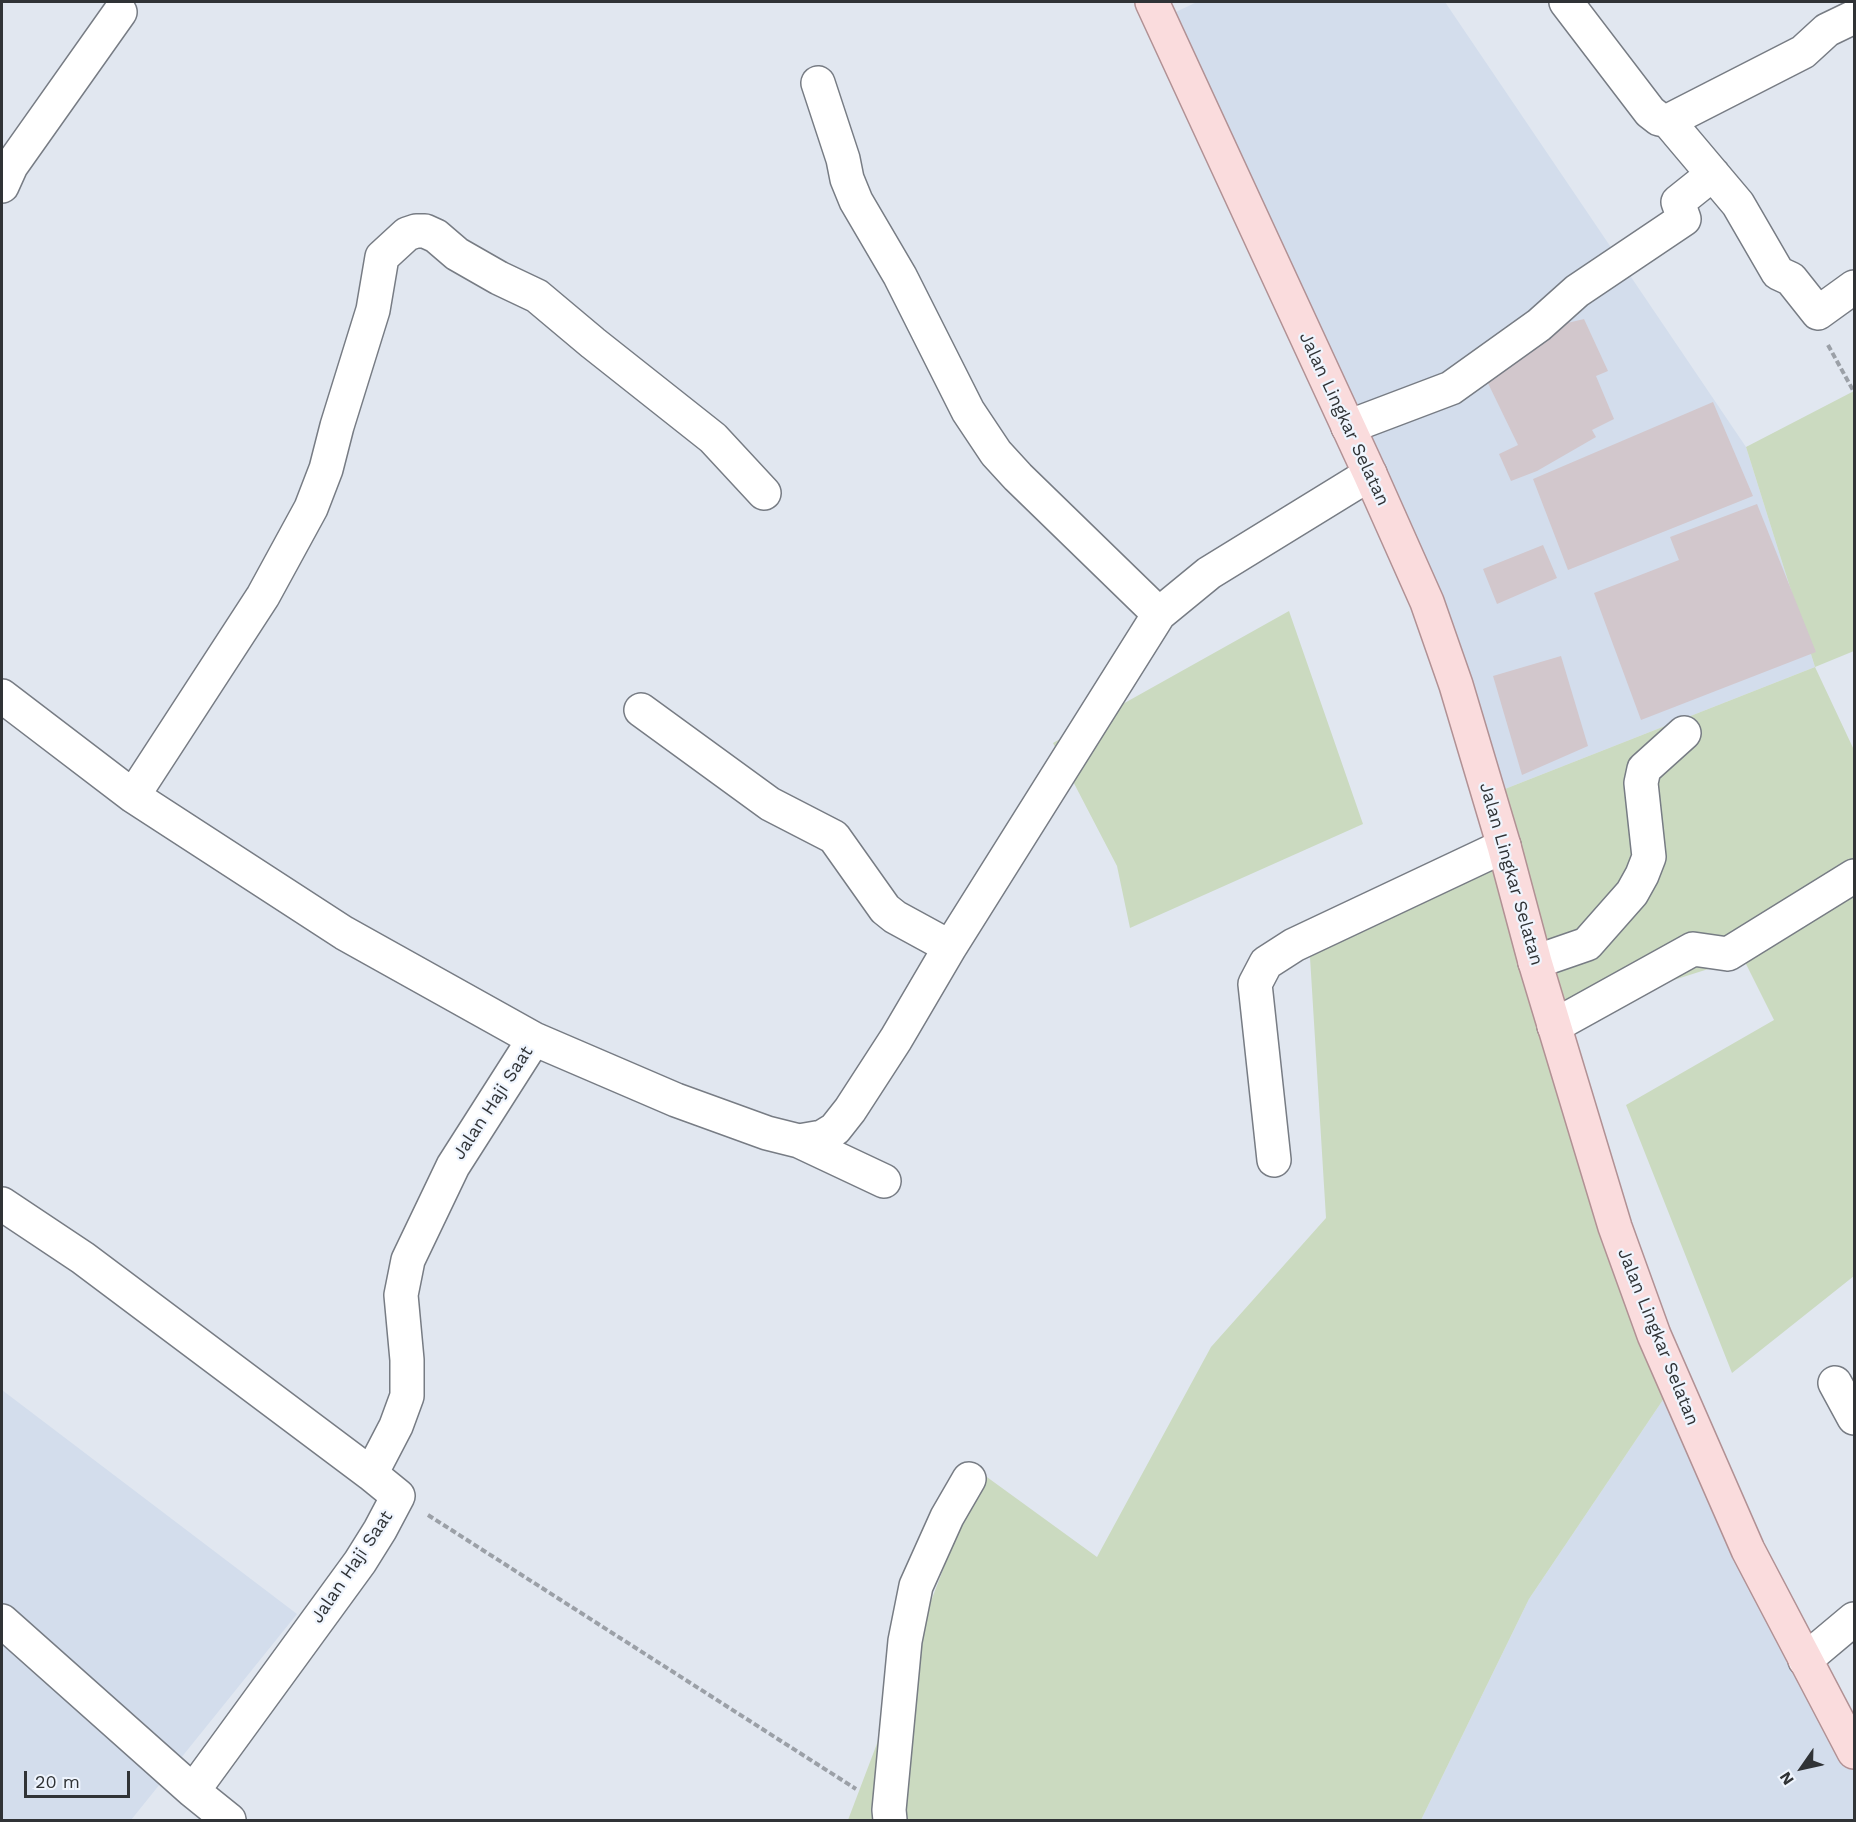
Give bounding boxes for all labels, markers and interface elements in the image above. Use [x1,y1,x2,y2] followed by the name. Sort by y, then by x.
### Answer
[1294,329,1394,509] street label: Jalan Lingkar Selatan
[1475,780,1547,968] street label: Jalan Lingkar Selatan
[448,1042,538,1164] street label: Jalan Haji Saat
[1613,1245,1703,1429] street label: Jalan Lingkar Selatan
[306,1507,398,1627] street label: Jalan Haji Saat
[1772,1738,1832,1798] north arrow
[27,1759,134,1797] scale bar
[1775,1768,1798,1789] text: N
[35,1771,80,1792] text: 20 m

